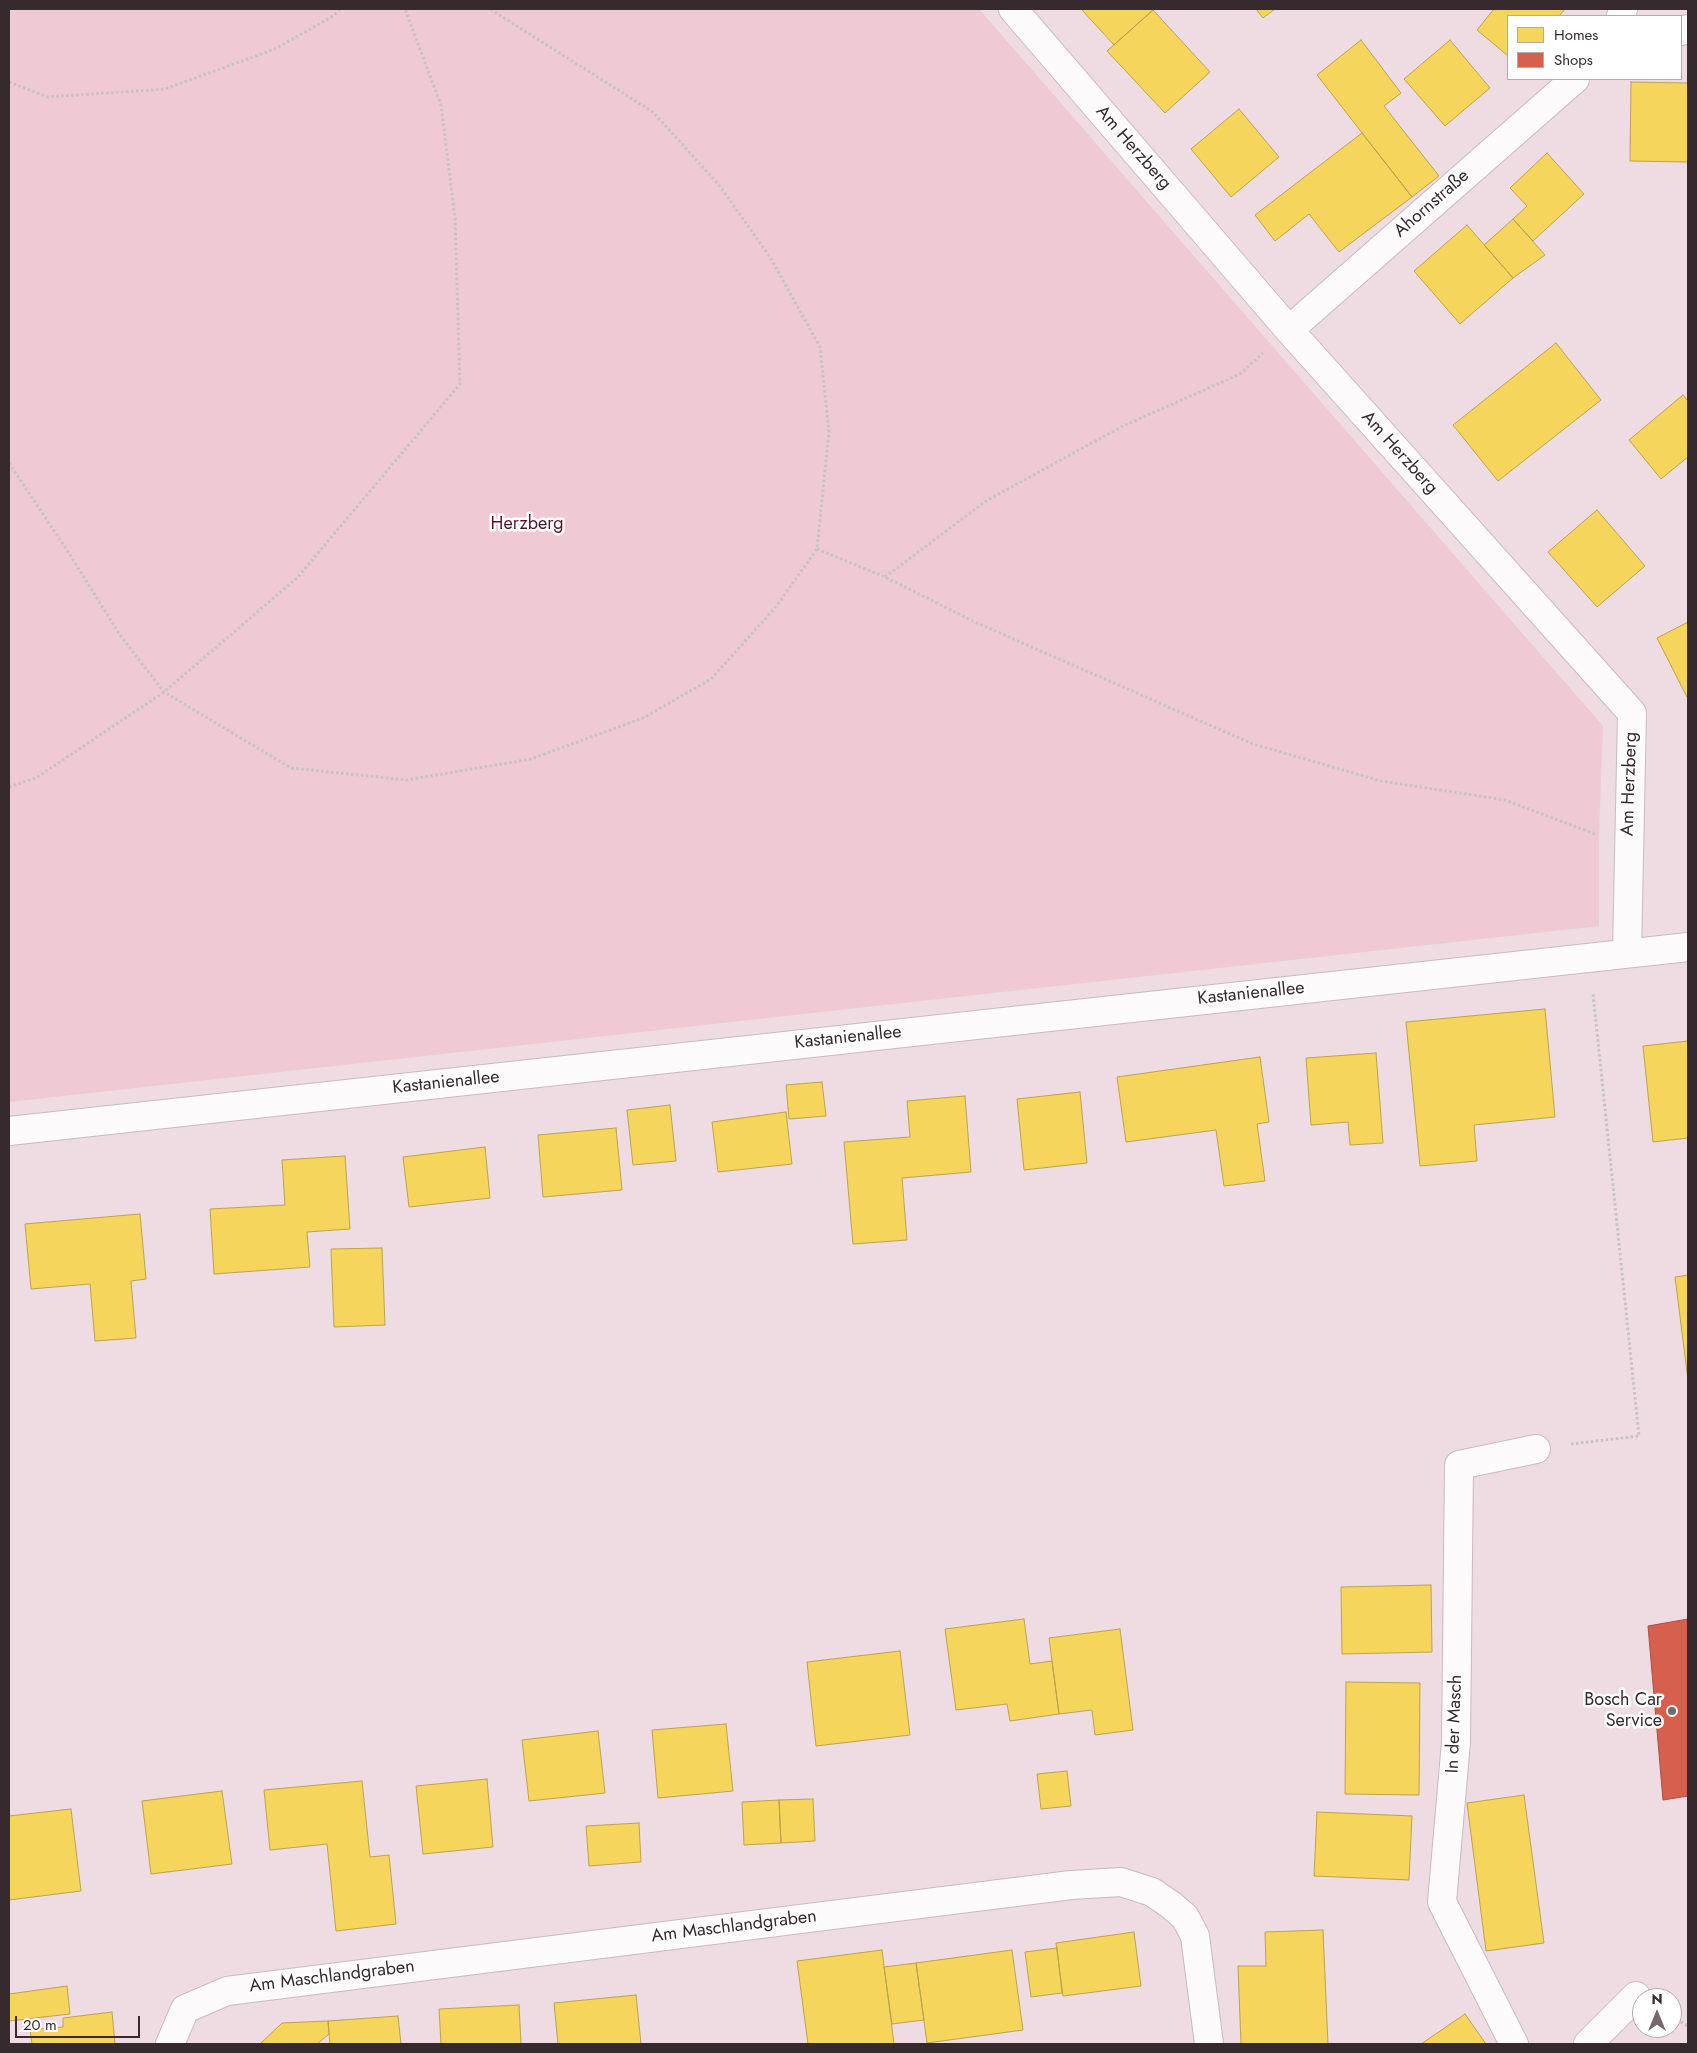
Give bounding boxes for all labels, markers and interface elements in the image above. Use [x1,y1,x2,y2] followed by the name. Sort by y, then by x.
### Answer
[1507,15,1682,80] legend
[1554,24,1598,46] text: Homes
[1554,49,1593,71] text: Shops
[1091,102,1175,194] street label: Am Herzberg
[1390,165,1474,243] street label: Ahornstraße
[1356,407,1442,499] street label: Am Herzberg
[491,514,563,536] park label: Herzberg
[1617,732,1643,836] street label: Am Herzberg
[1196,978,1306,1010] street label: Kastanienallee
[793,1022,903,1054] street label: Kastanienallee
[391,1067,501,1099] street label: Kastanienallee
[1442,1674,1468,1774] street label: In der Masch
[1584,1690,1662,1732] place label: Bosch Car Service
[1666,1705,1678,1717] marker: Bosch Car Service
[650,1906,818,1948] street label: Am Maschlandgraben
[248,1956,416,1998] street label: Am Maschlandgraben
[1632,1988,1682,2038] north arrow
[1651,1989,1663,2009] text: N
[18,2006,142,2038] scale bar
[23,2014,57,2036] text: 20 m

